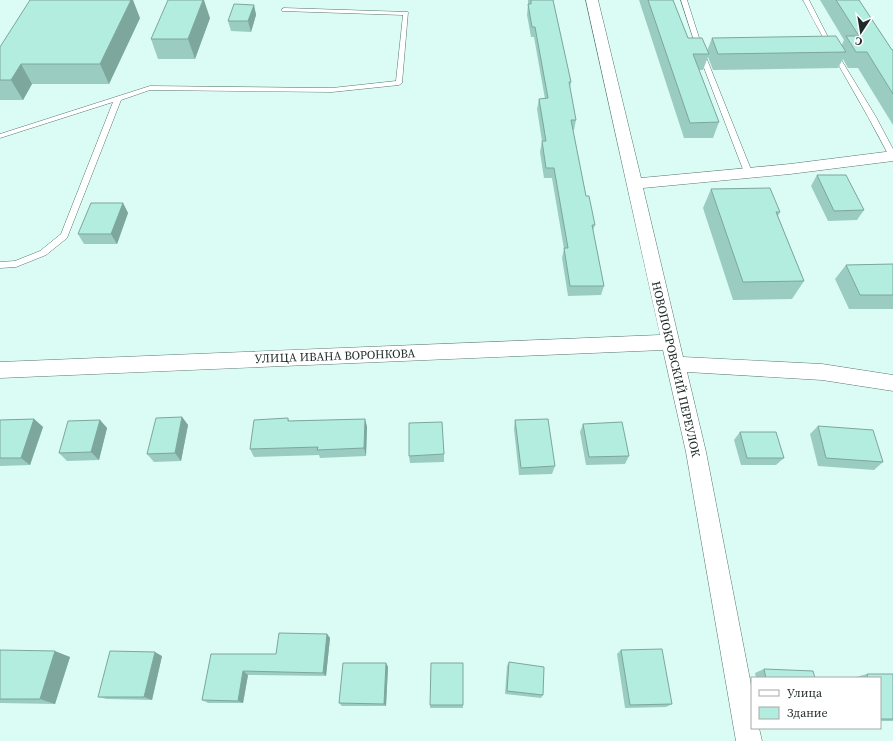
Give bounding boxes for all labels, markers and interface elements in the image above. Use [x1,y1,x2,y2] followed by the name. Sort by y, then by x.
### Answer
[841,12,881,52] north arrow
[854,33,864,49] text: С
[648,280,704,459] street label: НОВОПОКРОВСКИЙ ПЕРЕУЛОК
[254,345,416,367] street label: УЛИЦА ИВАНА ВОРОНКОВА
[751,677,881,729] legend
[787,685,823,701] text: Улица
[787,705,828,721] text: Здание

